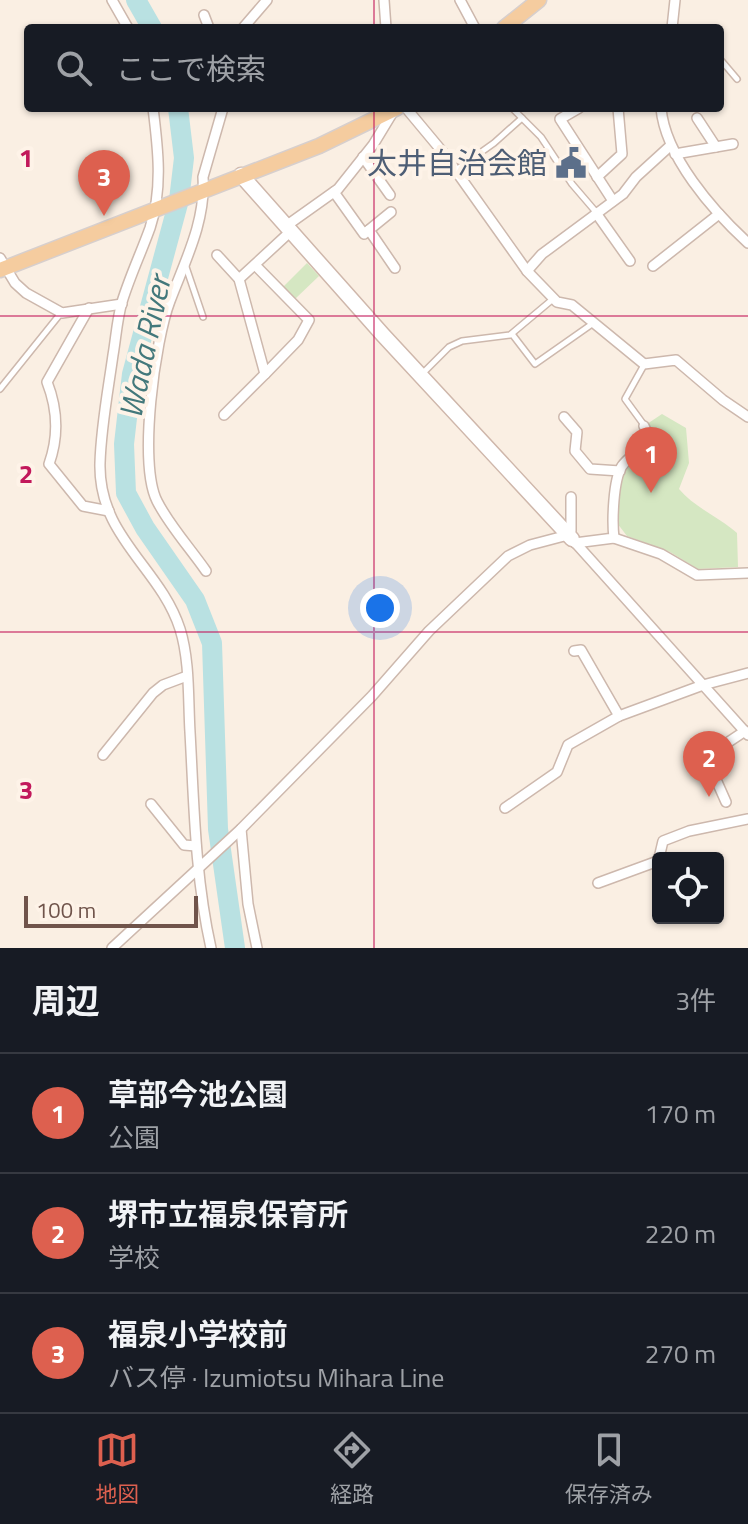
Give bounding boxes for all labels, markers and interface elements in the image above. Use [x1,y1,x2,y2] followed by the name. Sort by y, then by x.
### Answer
[24,24,724,112] search box
[52,46,96,90] icon: search
[116,46,266,92] text: ここで検索
[19,138,33,177] text: 1
[367,140,547,186] place label: 太井自治会館
[554,146,588,180] public building icon: 太井自治会館
[78,150,130,216] pin: 3
[106,268,183,423] water label: Wada River
[625,427,677,493] pin: 1
[19,454,33,493] text: 2
[360,588,400,628] your location
[683,731,735,797] pin: 2
[19,770,33,809] text: 3
[652,852,724,924] map controls
[652,852,724,924] button: locate
[24,892,198,928] scale bar
[36,893,96,927] text: 100 m
[32,974,100,1026] text: 周辺
[675,981,716,1020] text: 3件
[108,1071,288,1117] text: 草部今池公園
[51,1094,65,1133] text: 1
[645,1094,716,1133] text: 170 m
[108,1118,160,1157] text: 公園
[108,1191,348,1237] text: 堺市立福泉保育所
[51,1214,65,1253] text: 2
[645,1214,716,1253] text: 220 m
[108,1238,160,1277] text: 学校
[108,1311,288,1357] text: 福泉小学校前
[51,1334,65,1373] text: 3
[645,1334,716,1373] text: 270 m
[108,1358,444,1397] text: バス停 · Izumiotsu Mihara Line
[95,1428,139,1511] tab: 地図
[330,1428,374,1511] tab: 経路
[565,1428,653,1511] tab: 保存済み

